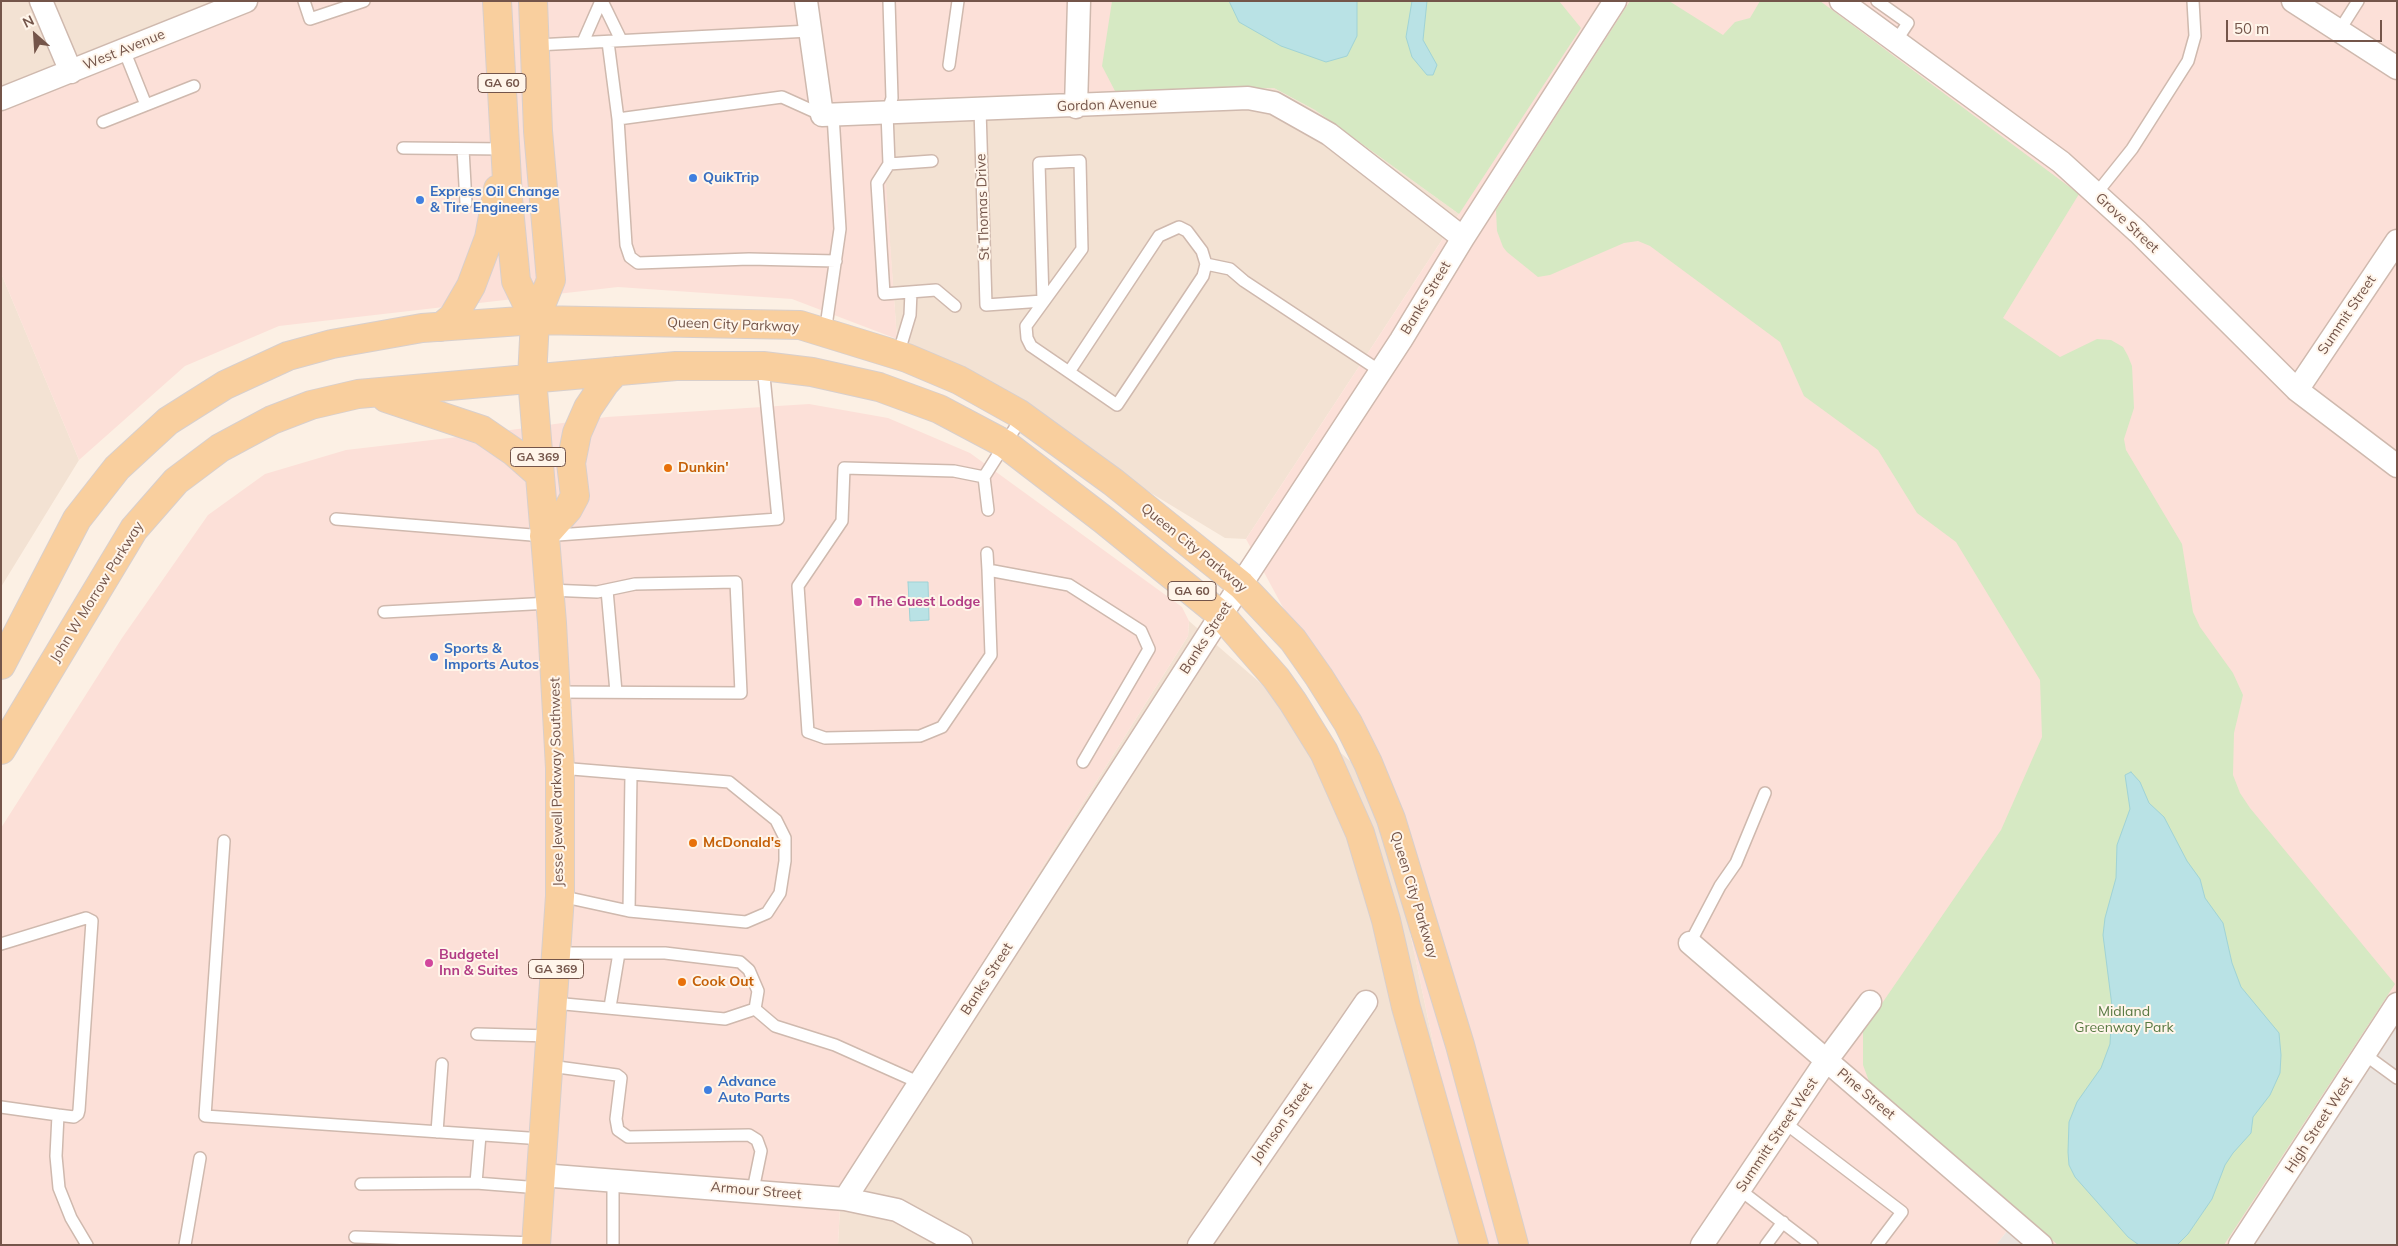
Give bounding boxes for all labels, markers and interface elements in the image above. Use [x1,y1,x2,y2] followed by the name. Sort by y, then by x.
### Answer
[10,10,60,60] north arrow
[2228,10,2384,42] scale bar
[20,11,37,32] text: N
[2234,19,2269,38] text: 50 m
[81,26,167,74] street label: West Avenue
[478,74,526,92] road number: GA 60
[1057,95,1157,115] street label: Gordon Avenue
[973,153,993,261] street label: St Thomas Drive
[703,170,759,186] place label: QuikTrip
[687,172,699,184] marker: QuikTrip
[430,184,559,216] place label: Express Oil Change & Tire Engineers
[2092,189,2162,257] street label: Grove Street
[414,194,426,206] marker: Express Oil Change & Tire Engineers
[1398,258,1454,338] street label: Banks Street
[2314,272,2380,358] street label: Summit Street
[667,314,799,336] street label: Queen City Parkway
[510,448,566,467] road number: GA 369
[678,460,729,476] place label: Dunkin'
[662,462,674,474] marker: Dunkin'
[1137,500,1251,596] street label: Queen City Parkway
[47,519,147,665] street label: John W Morrow Parkway
[1168,582,1216,600] road number: GA 60
[868,594,980,610] place label: The Guest Lodge
[852,596,864,608] marker: The Guest Lodge
[1176,599,1236,677] street label: Banks Street
[444,641,539,674] place label: Sports & Imports Autos
[428,651,440,663] marker: Sports & Imports Autos
[547,677,567,887] street label: Jesse Jewell Parkway Southwest
[1387,829,1441,961] street label: Queen City Parkway
[703,835,781,851] place label: McDonald's
[687,837,699,849] marker: McDonald's
[957,940,1017,1018] street label: Banks Street
[439,947,518,980] place label: Budgetel Inn & Suites
[423,957,435,969] marker: Budgetel Inn & Suites
[528,960,584,979] road number: GA 369
[692,974,754,990] place label: Cook Out
[676,976,688,988] marker: Cook Out
[2074,1004,2174,1036] park label: Midland Greenway Park
[1834,1065,1898,1123] street label: Pine Street
[718,1074,790,1106] place label: Advance Auto Parts
[2282,1074,2356,1176] street label: High Street West
[1732,1075,1822,1195] street label: Summitt Street West
[1248,1079,1316,1167] street label: Johnson Street
[702,1084,714,1096] marker: Advance Auto Parts
[710,1179,802,1203] street label: Armour Street

